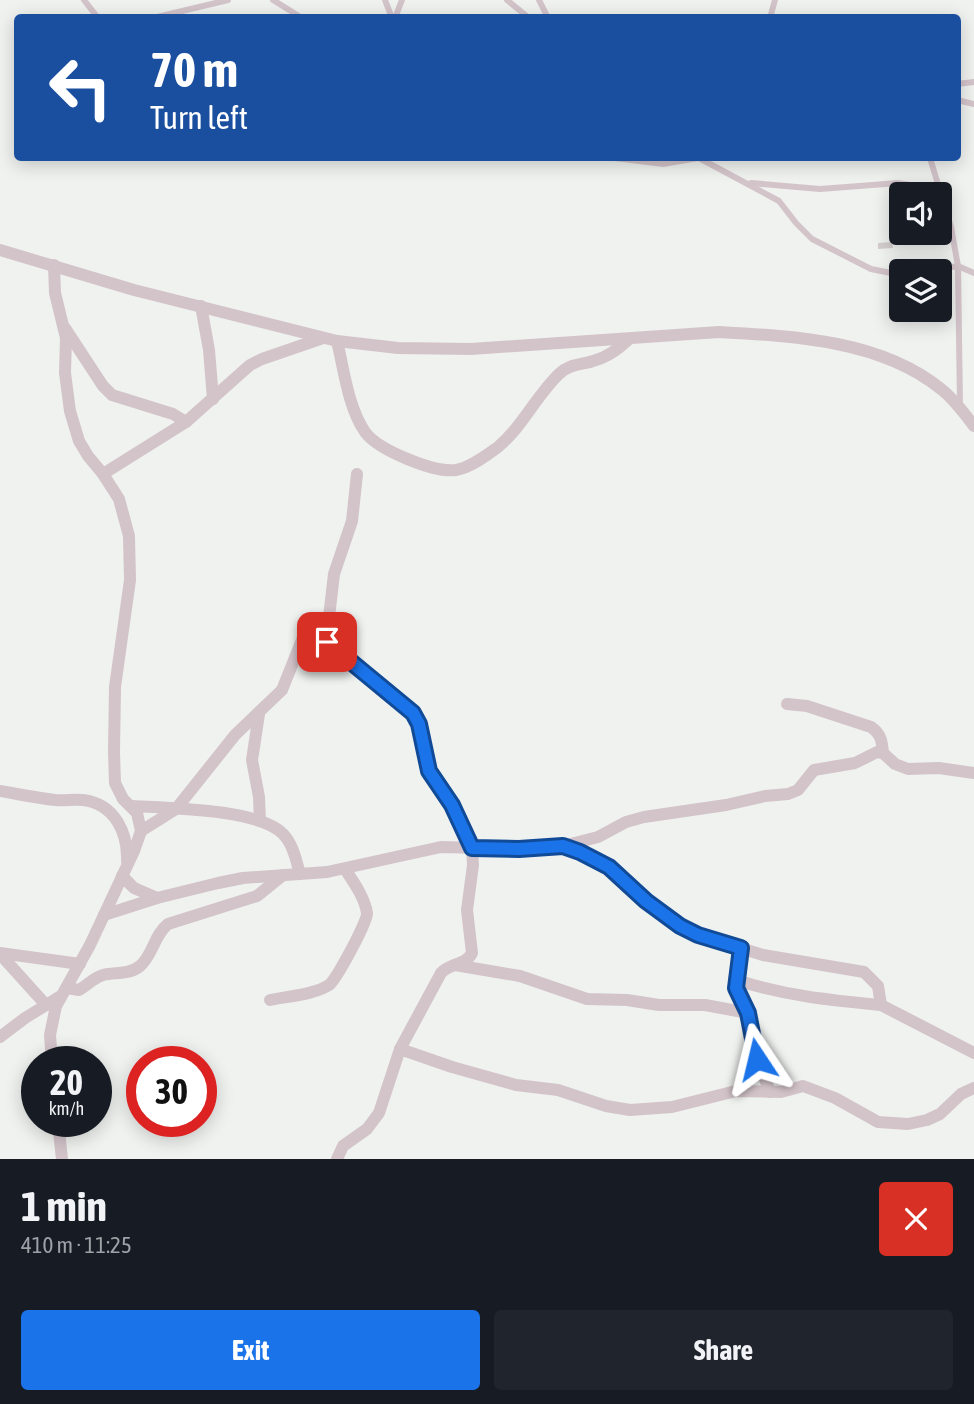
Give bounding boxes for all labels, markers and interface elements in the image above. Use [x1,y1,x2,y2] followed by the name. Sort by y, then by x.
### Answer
[150,41,238,97] text: 70 m
[35,42,126,133] icon: left
[150,99,248,136] text: Turn left
[889,182,952,322] map controls
[889,182,952,245] button: sound
[889,259,952,322] button: layers
[297,612,357,672] pin
[308,623,346,661] icon: arrive
[720,1022,794,1096] position arrow
[126,1046,217,1137] speed limit sign: 30
[50,1062,83,1102] text: 20
[49,1098,84,1119] text: km/h
[21,1182,107,1230] text: 1 min
[879,1182,953,1256] button: close
[21,1232,132,1258] text: 410 m · 11:25
[21,1310,480,1390] button: Exit
[494,1310,953,1390] button: Share

